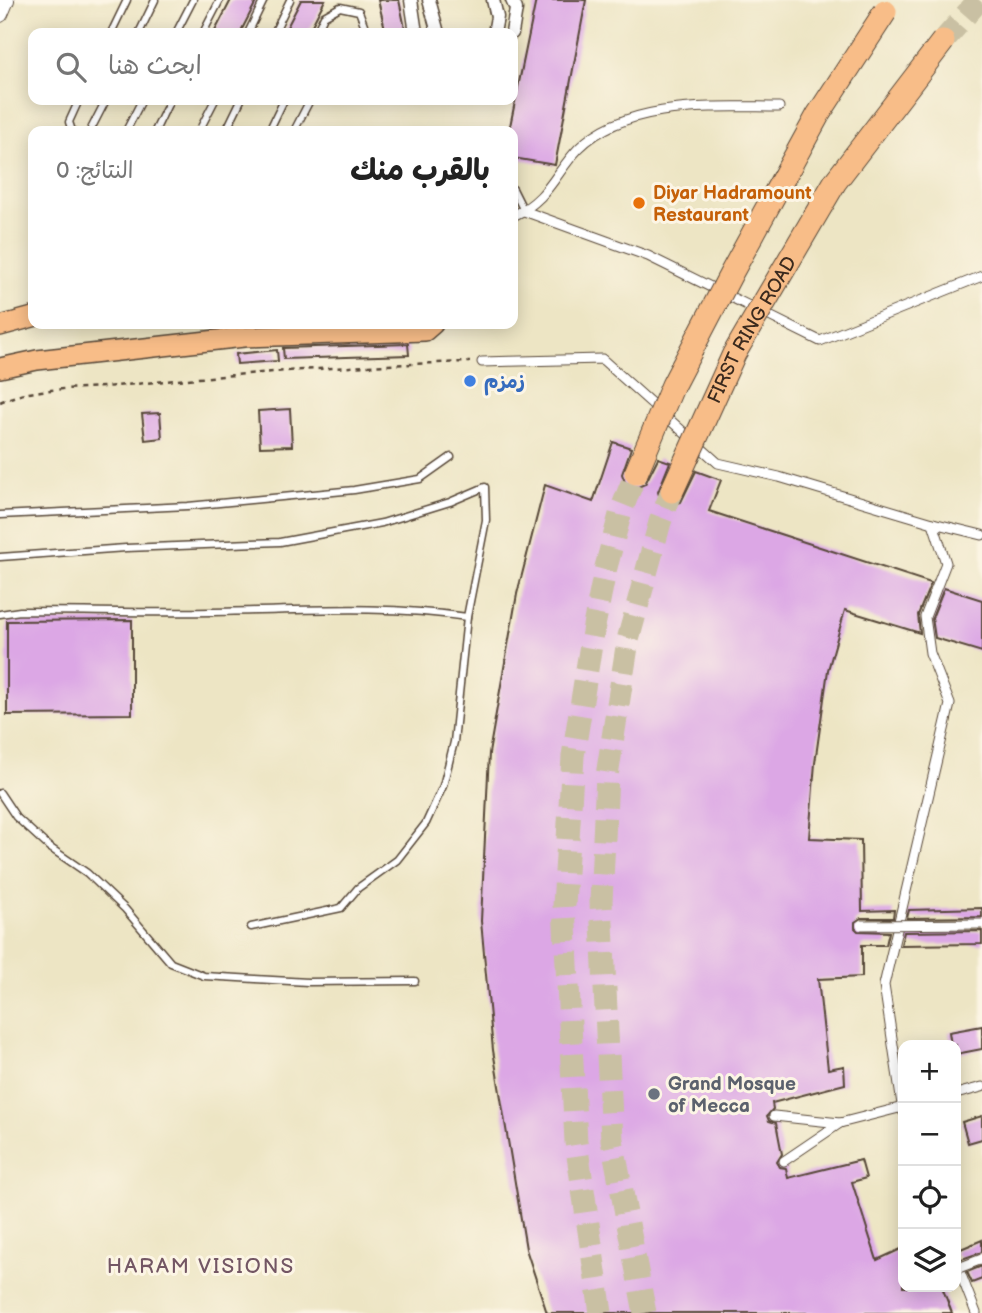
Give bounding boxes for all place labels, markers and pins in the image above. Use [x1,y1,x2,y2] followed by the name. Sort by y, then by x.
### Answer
[653,182,812,227] place label: Diyar Hadramount Restaurant
[631,195,647,211] marker: Diyar Hadramount Restaurant
[484,371,525,396] place label: زمزم
[462,373,478,389] marker: زمزم
[668,1073,796,1118] place label: Grand Mosque of Mecca
[646,1086,662,1102] marker: Grand Mosque of Mecca

